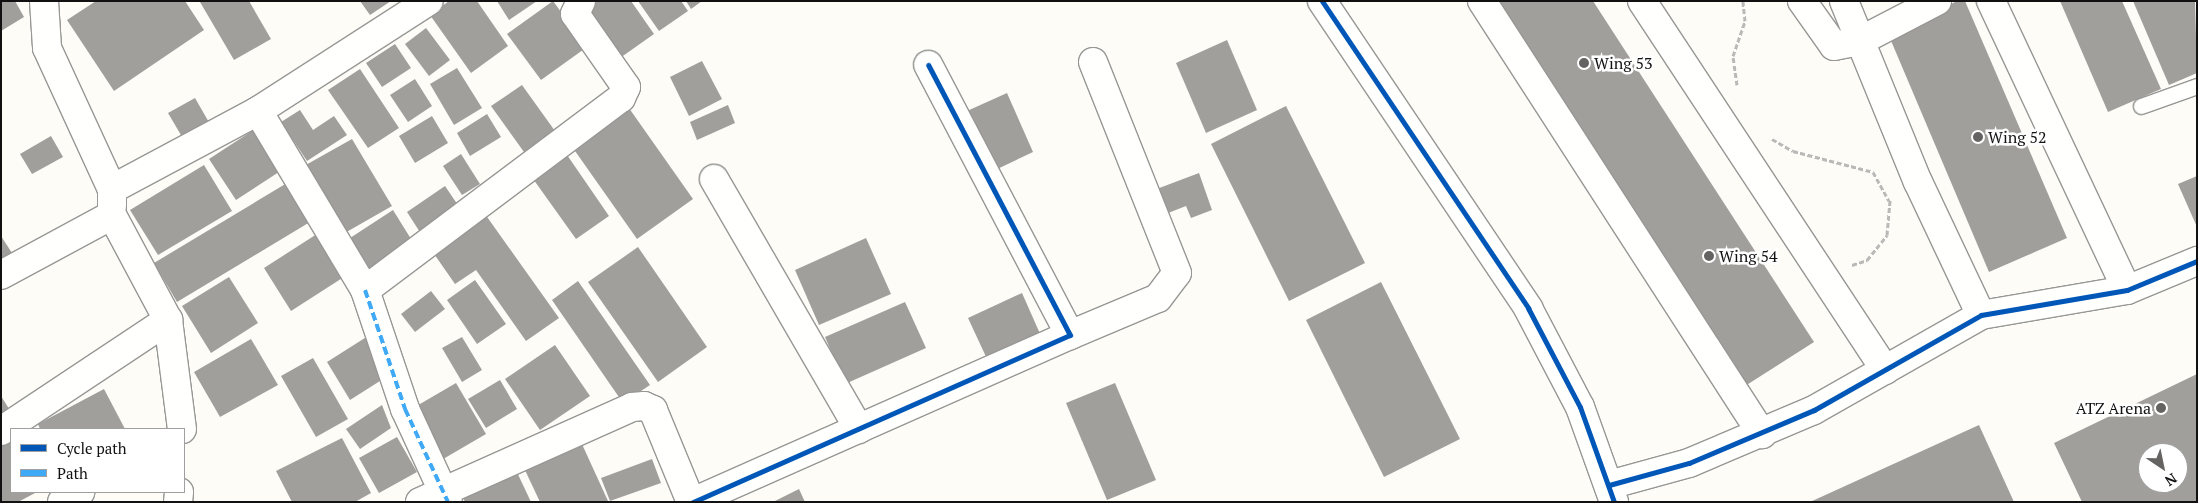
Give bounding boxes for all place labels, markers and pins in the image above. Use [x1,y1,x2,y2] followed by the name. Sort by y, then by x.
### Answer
[1594,53,1653,73] place label: Wing 53
[1578,57,1590,69] marker: Wing 53
[1988,127,2047,147] place label: Wing 52
[1972,131,1984,143] marker: Wing 52
[1719,246,1778,266] place label: Wing 54
[1703,250,1715,262] marker: Wing 54
[2075,398,2151,418] place label: ATZ Arena
[2155,402,2167,414] marker: ATZ Arena

